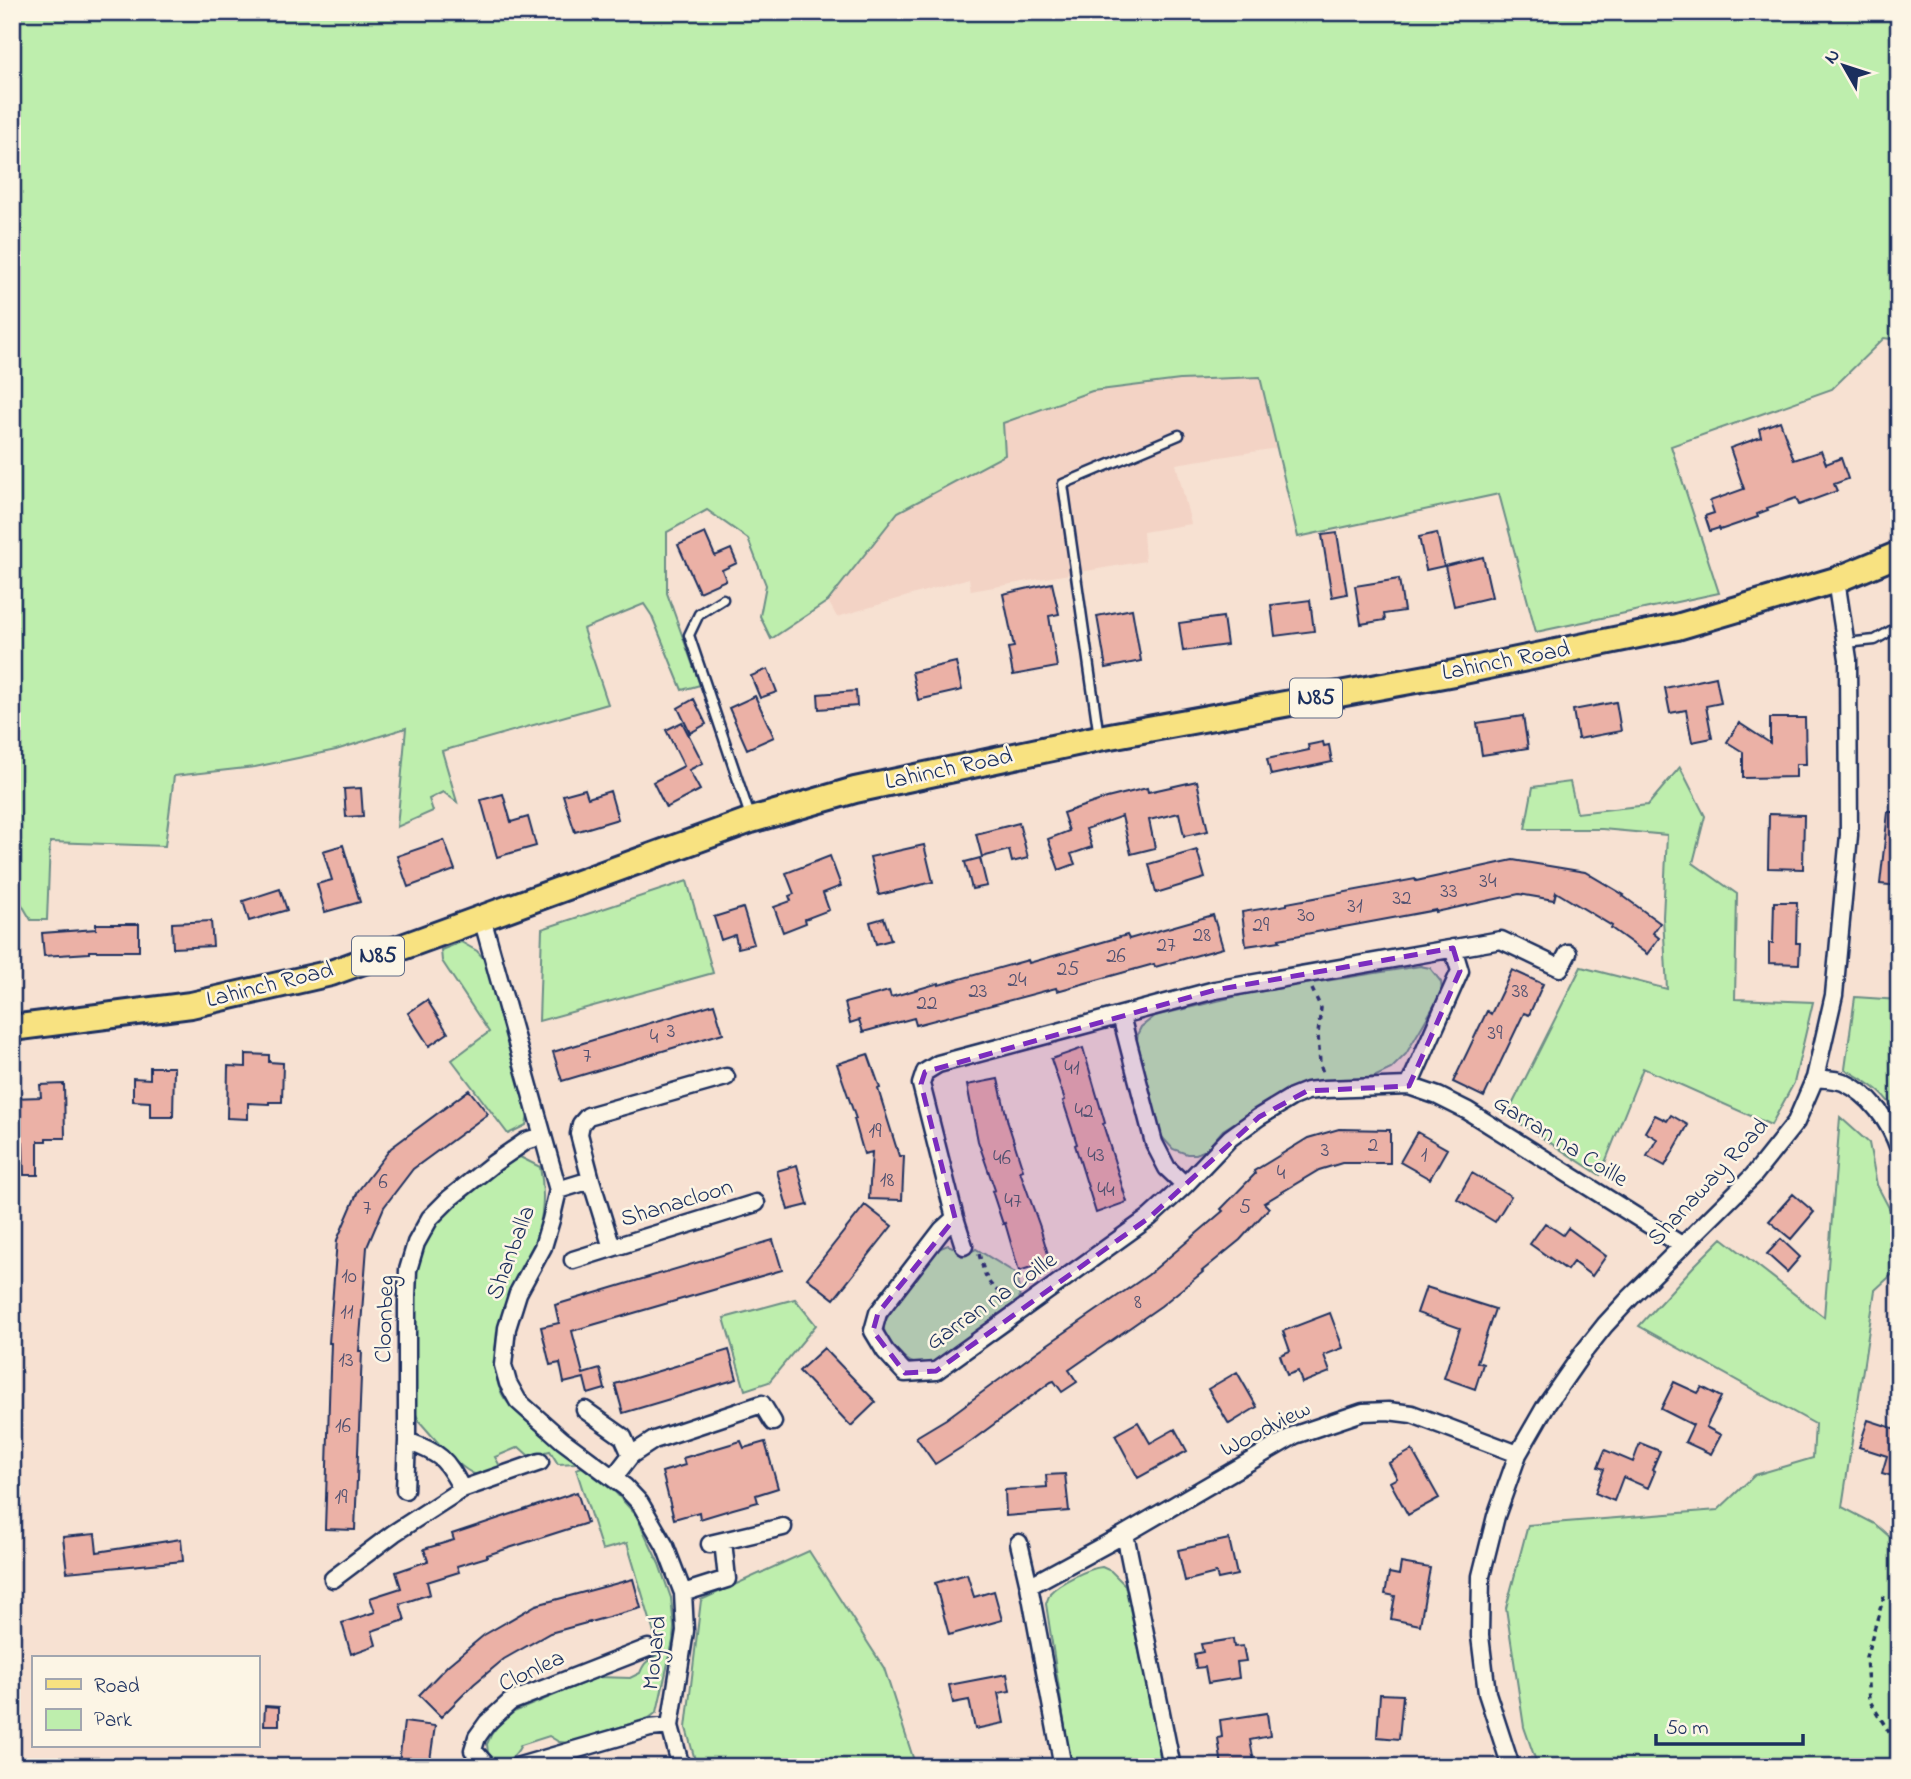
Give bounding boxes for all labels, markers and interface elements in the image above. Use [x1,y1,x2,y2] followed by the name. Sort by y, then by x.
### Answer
[1810,32,1880,102] north arrow
[1818,43,1847,70] text: N
[1439,632,1573,692] street label: Lahinch Road
[1290,678,1342,718] road number: N85
[882,739,1017,801] street label: Lahinch Road
[1479,867,1497,897] house number: 34
[1440,877,1458,907] house number: 33
[1392,884,1412,914] house number: 32
[1347,892,1363,922] house number: 31
[1297,901,1315,931] house number: 30
[1253,911,1270,941] house number: 29
[1193,921,1211,951] house number: 28
[1156,931,1176,961] house number: 27
[352,937,404,976] road number: N85
[1106,942,1126,972] house number: 26
[203,953,338,1019] street label: Lahinch Road
[1057,955,1079,985] house number: 25
[1007,966,1027,996] house number: 24
[968,977,988,1007] house number: 23
[1512,977,1528,1007] house number: 38
[917,989,937,1019] house number: 22
[667,1017,675,1047] house number: 3
[1488,1019,1503,1049] house number: 39
[650,1023,659,1053] house number: 4
[583,1042,592,1072] house number: 7
[1064,1054,1080,1084] house number: 41
[1486,1087,1634,1198] street label: Garran na Coille
[1074,1097,1094,1127] house number: 42
[1640,1110,1779,1256] street label: Shanaway Road
[869,1117,882,1147] house number: 19
[1368,1131,1378,1161] house number: 2
[1321,1136,1329,1166] house number: 3
[1087,1141,1105,1171] house number: 43
[1421,1141,1428,1171] house number: 1
[993,1144,1011,1174] house number: 46
[1277,1159,1286,1189] house number: 4
[880,1166,894,1196] house number: 18
[378,1168,388,1198] house number: 6
[616,1170,738,1238] street label: Shanacloon
[1097,1176,1115,1206] house number: 44
[1004,1187,1022,1217] house number: 47
[1239,1193,1251,1223] house number: 5
[363,1194,372,1224] house number: 7
[478,1201,546,1305] street label: Shanballa
[919,1244,1065,1360] street label: Garran na Coille
[341,1262,357,1292] house number: 10
[367,1274,405,1364] street label: Cloonbeg
[1134,1288,1142,1318] house number: 8
[340,1298,354,1328] house number: 11
[338,1346,354,1376] house number: 13
[1215,1392,1317,1468] street label: Woodview
[335,1412,351,1442] house number: 16
[335,1483,348,1513] house number: 19
[635,1614,678,1692] street label: Moyard
[493,1642,571,1702] street label: Clonlea
[32,1656,259,1748] legend
[94,1672,140,1702] text: Road
[1656,1702,1802,1746] scale bar
[94,1706,133,1736] text: Park
[1666,1714,1709,1744] text: 50 m

